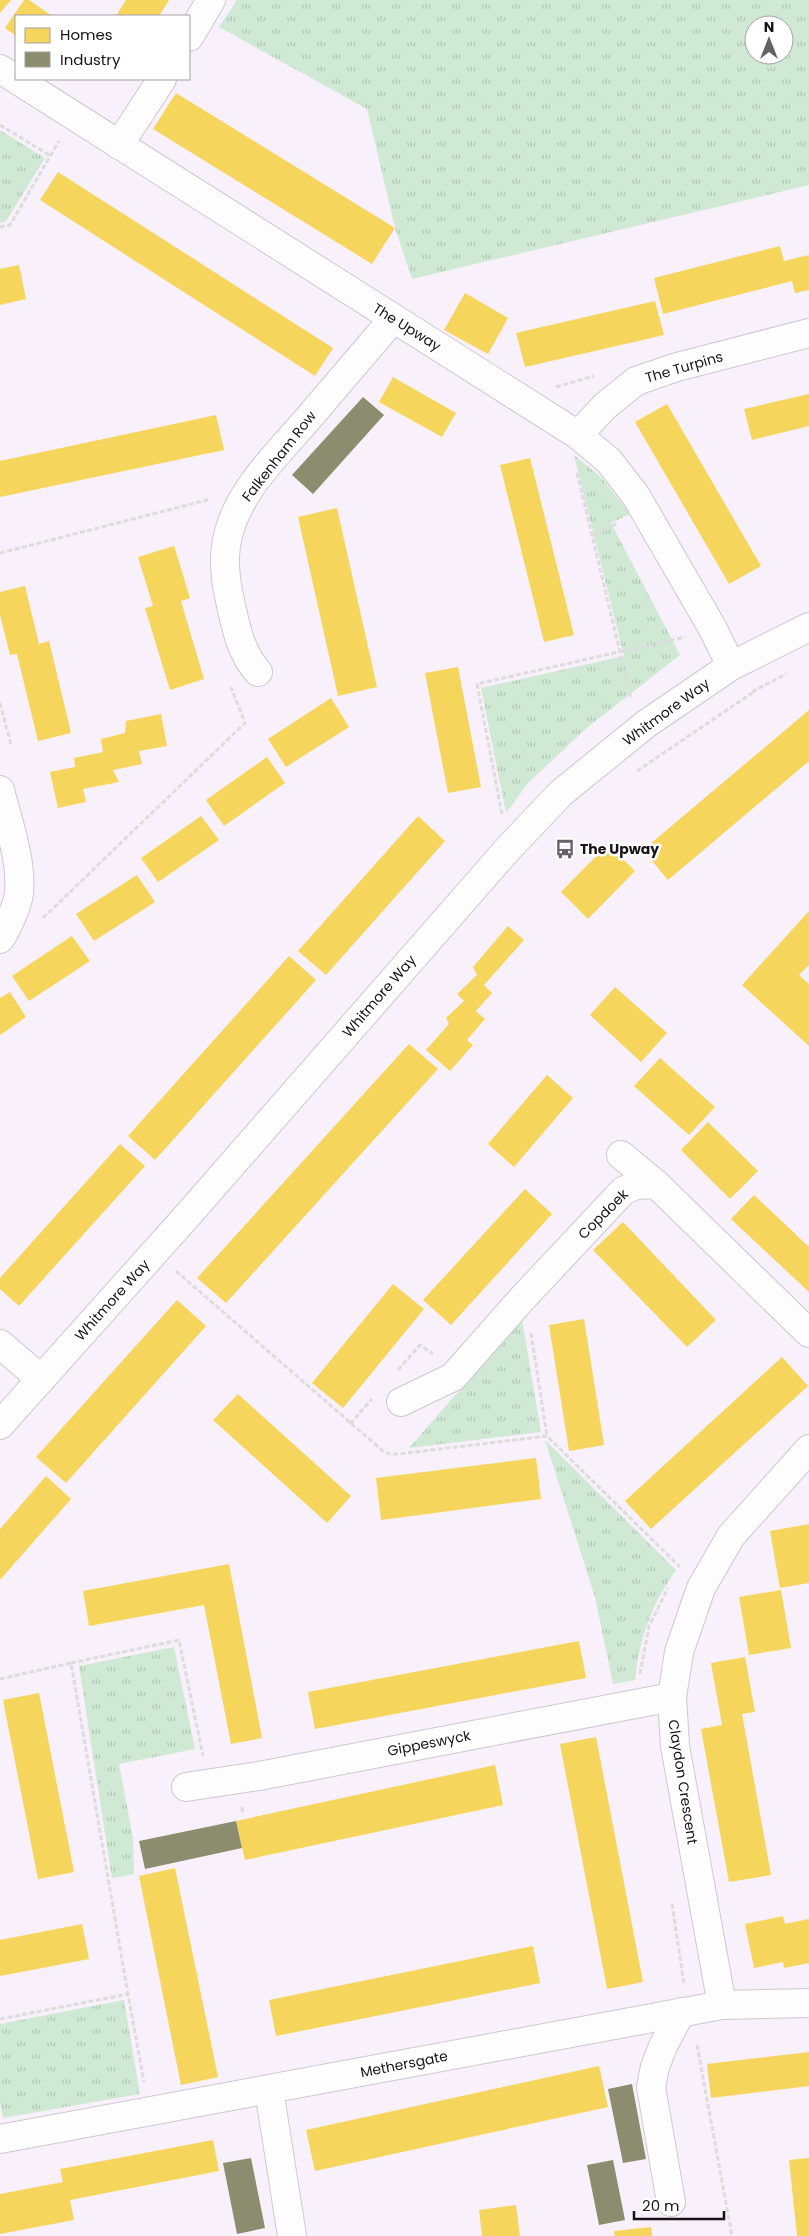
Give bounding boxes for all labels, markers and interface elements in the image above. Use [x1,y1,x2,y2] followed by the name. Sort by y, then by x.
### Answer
[15,15,190,80] legend
[744,15,794,65] north arrow
[764,17,774,37] text: N
[60,24,113,45] text: Homes
[60,49,121,70] text: Industry
[369,298,445,356] street label: The Upway
[643,346,725,388] street label: The Turpins
[237,406,321,506] street label: Falkenham Row
[618,674,714,750] street label: Whitmore Way
[554,838,576,860] bus stop icon: The Upway
[580,839,659,859] place label: The Upway
[338,950,420,1042] street label: Whitmore Way
[573,1184,633,1244] street label: Copdoek
[70,1255,154,1345] street label: Whitmore Way
[663,1718,703,1846] street label: Claydon Crescent
[386,1725,473,1761] street label: Gippeswyck
[359,2046,450,2082] street label: Methersgate
[634,2188,724,2220] scale bar
[642,2195,680,2216] text: 20 m

